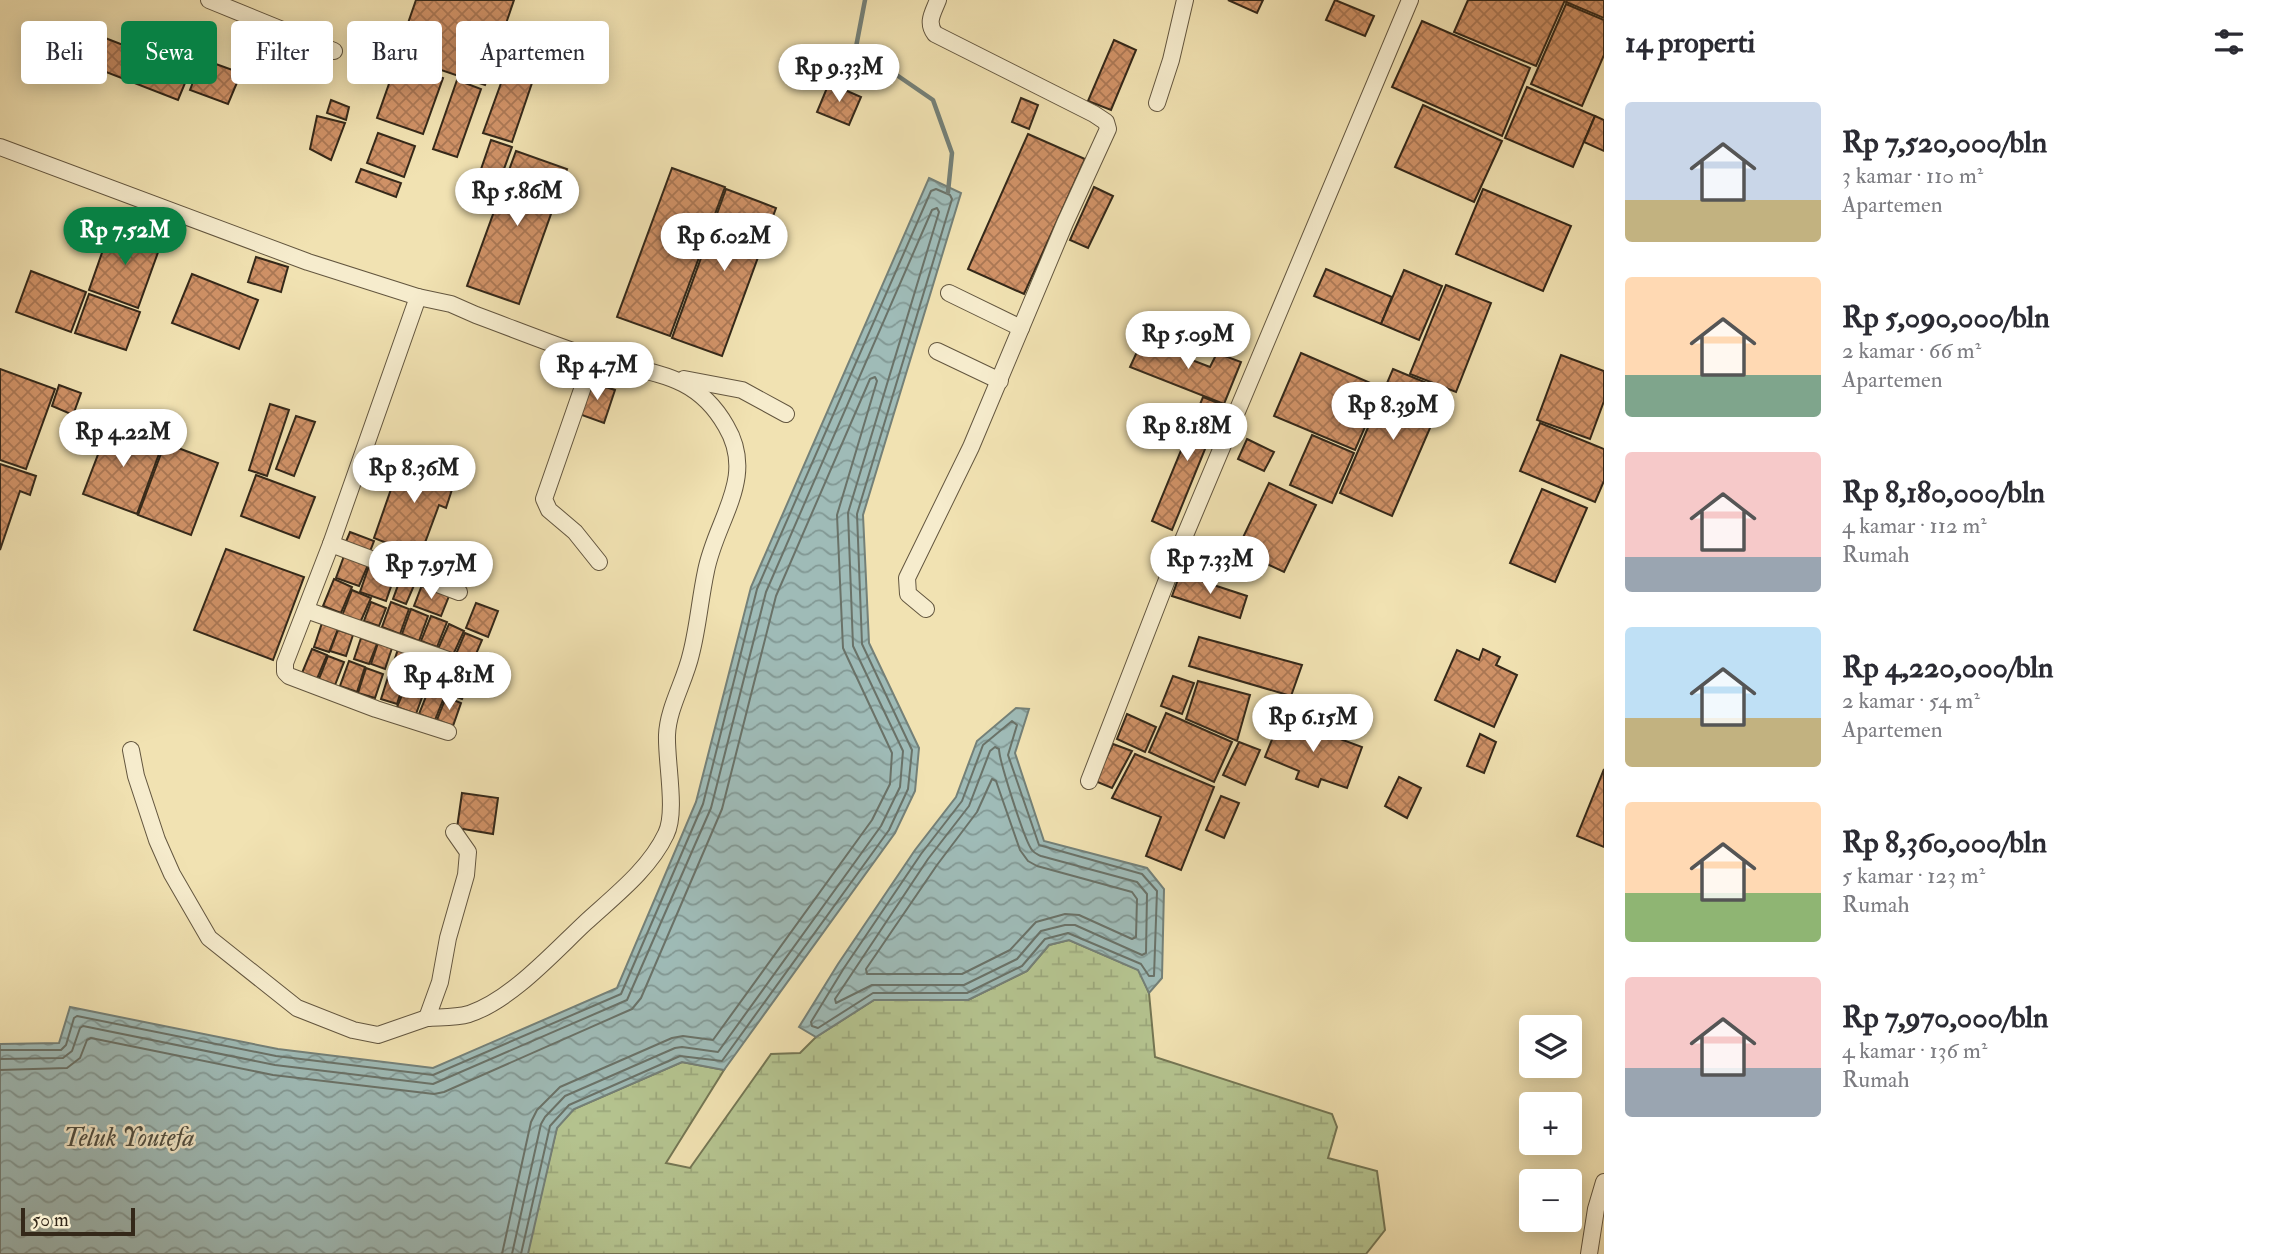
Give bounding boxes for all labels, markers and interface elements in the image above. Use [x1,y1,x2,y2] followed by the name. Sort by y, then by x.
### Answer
[21,21,107,84] chip: Beli
[121,21,217,84] chip: Sewa
[231,21,333,84] chip: Filter
[347,21,442,84] chip: Baru
[456,21,609,84] chip: Apartemen
[2210,23,2248,61] icon: filters
[1625,24,1755,61] text: 14 properti
[767,44,911,104] pin: Rp 9.33M
[794,52,884,81] text: Rp 9.33M
[1842,124,2047,161] text: Rp 7,520,000/bln
[1681,130,1765,214] icon: home
[1842,161,1983,190] text: 3 kamar · 110 m²
[445,168,589,228] pin: Rp 5.86M
[471,176,563,205] text: Rp 5.86M
[1842,190,1943,219] text: Apartemen
[53,208,197,267] pin: Rp 7.52M
[652,214,796,273] pin: Rp 6.02M
[79,215,171,244] text: Rp 7.52M
[677,221,771,250] text: Rp 6.02M
[1842,299,2050,336] text: Rp 5,090,000/bln
[1681,305,1765,389] icon: home
[1116,312,1260,371] pin: Rp 5.09M
[1142,319,1234,348] text: Rp 5.09M
[1842,336,1981,365] text: 2 kamar · 66 m²
[532,342,662,402] pin: Rp 4.7M
[556,350,638,379] text: Rp 4.7M
[1842,365,1943,394] text: Apartemen
[1321,382,1465,442] pin: Rp 8.39M
[1347,390,1439,419] text: Rp 8.39M
[1115,404,1259,463] pin: Rp 8.18M
[51,410,195,469] pin: Rp 4.22M
[1142,411,1232,440] text: Rp 8.18M
[75,417,171,446] text: Rp 4.22M
[342,446,486,505] pin: Rp 8.36M
[369,453,459,482] text: Rp 8.36M
[1842,474,2045,511] text: Rp 8,180,000/bln
[1681,480,1765,564] icon: home
[1842,511,1987,540] text: 4 kamar · 112 m²
[1138,536,1282,596] pin: Rp 7.33M
[1842,540,1910,569] text: Rumah
[359,542,503,601] pin: Rp 7.97M
[1166,544,1254,573] text: Rp 7.33M
[385,549,477,578] text: Rp 7.97M
[1842,649,2053,686] text: Rp 4,220,000/bln
[377,652,521,712] pin: Rp 4.81M
[1681,655,1765,739] icon: home
[403,660,495,689] text: Rp 4.81M
[1842,686,1980,715] text: 2 kamar · 54 m²
[1241,694,1385,754] pin: Rp 6.15M
[1268,702,1358,731] text: Rp 6.15M
[1842,715,1943,744] text: Apartemen
[1842,824,2047,861] text: Rp 8,360,000/bln
[1681,830,1765,914] icon: home
[1842,861,1985,890] text: 5 kamar · 123 m²
[1842,890,1910,919] text: Rumah
[1842,999,2048,1036] text: Rp 7,970,000/bln
[1681,1005,1765,1089] icon: home
[1519,1015,1582,1232] map controls
[1519,1015,1582,1078] button: layers
[1842,1036,1987,1065] text: 4 kamar · 136 m²
[1842,1065,1910,1094] text: Rumah
[1519,1092,1582,1155] button: +
[63,1122,195,1154] water label: Teluk Youtefa
[1519,1169,1582,1232] button: −
[21,1205,135,1237] scale bar
[32,1208,69,1232] text: 50 m

